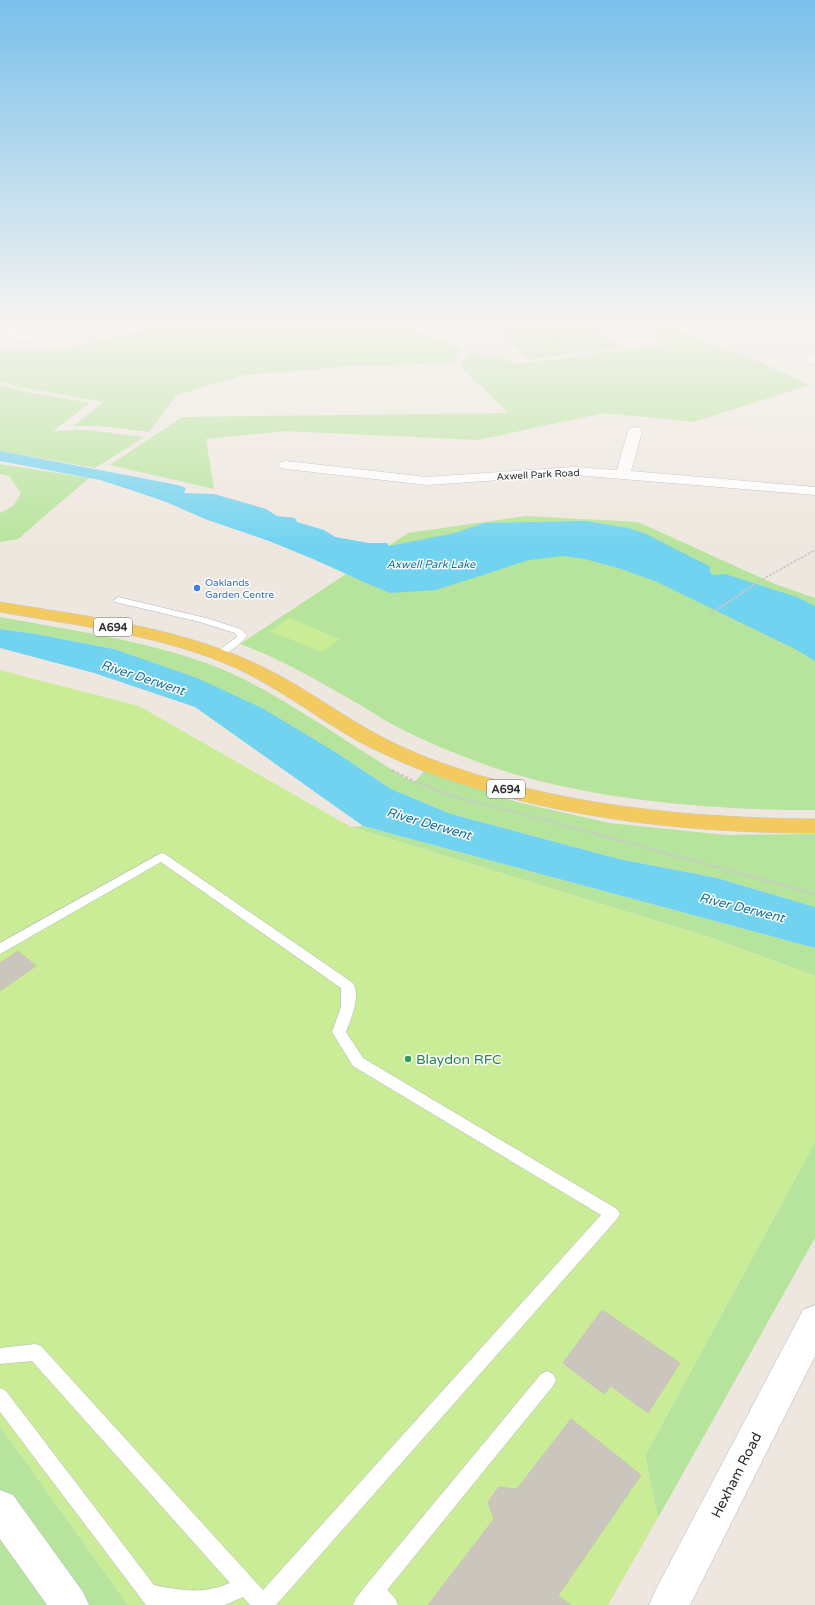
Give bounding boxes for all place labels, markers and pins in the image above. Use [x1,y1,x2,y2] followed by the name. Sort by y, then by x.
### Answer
[205,577,274,601] place label: Oaklands Garden Centre
[192,583,202,593] marker: Oaklands Garden Centre
[416,1051,502,1068] place label: Blaydon RFC
[403,1054,413,1064] marker: Blaydon RFC

